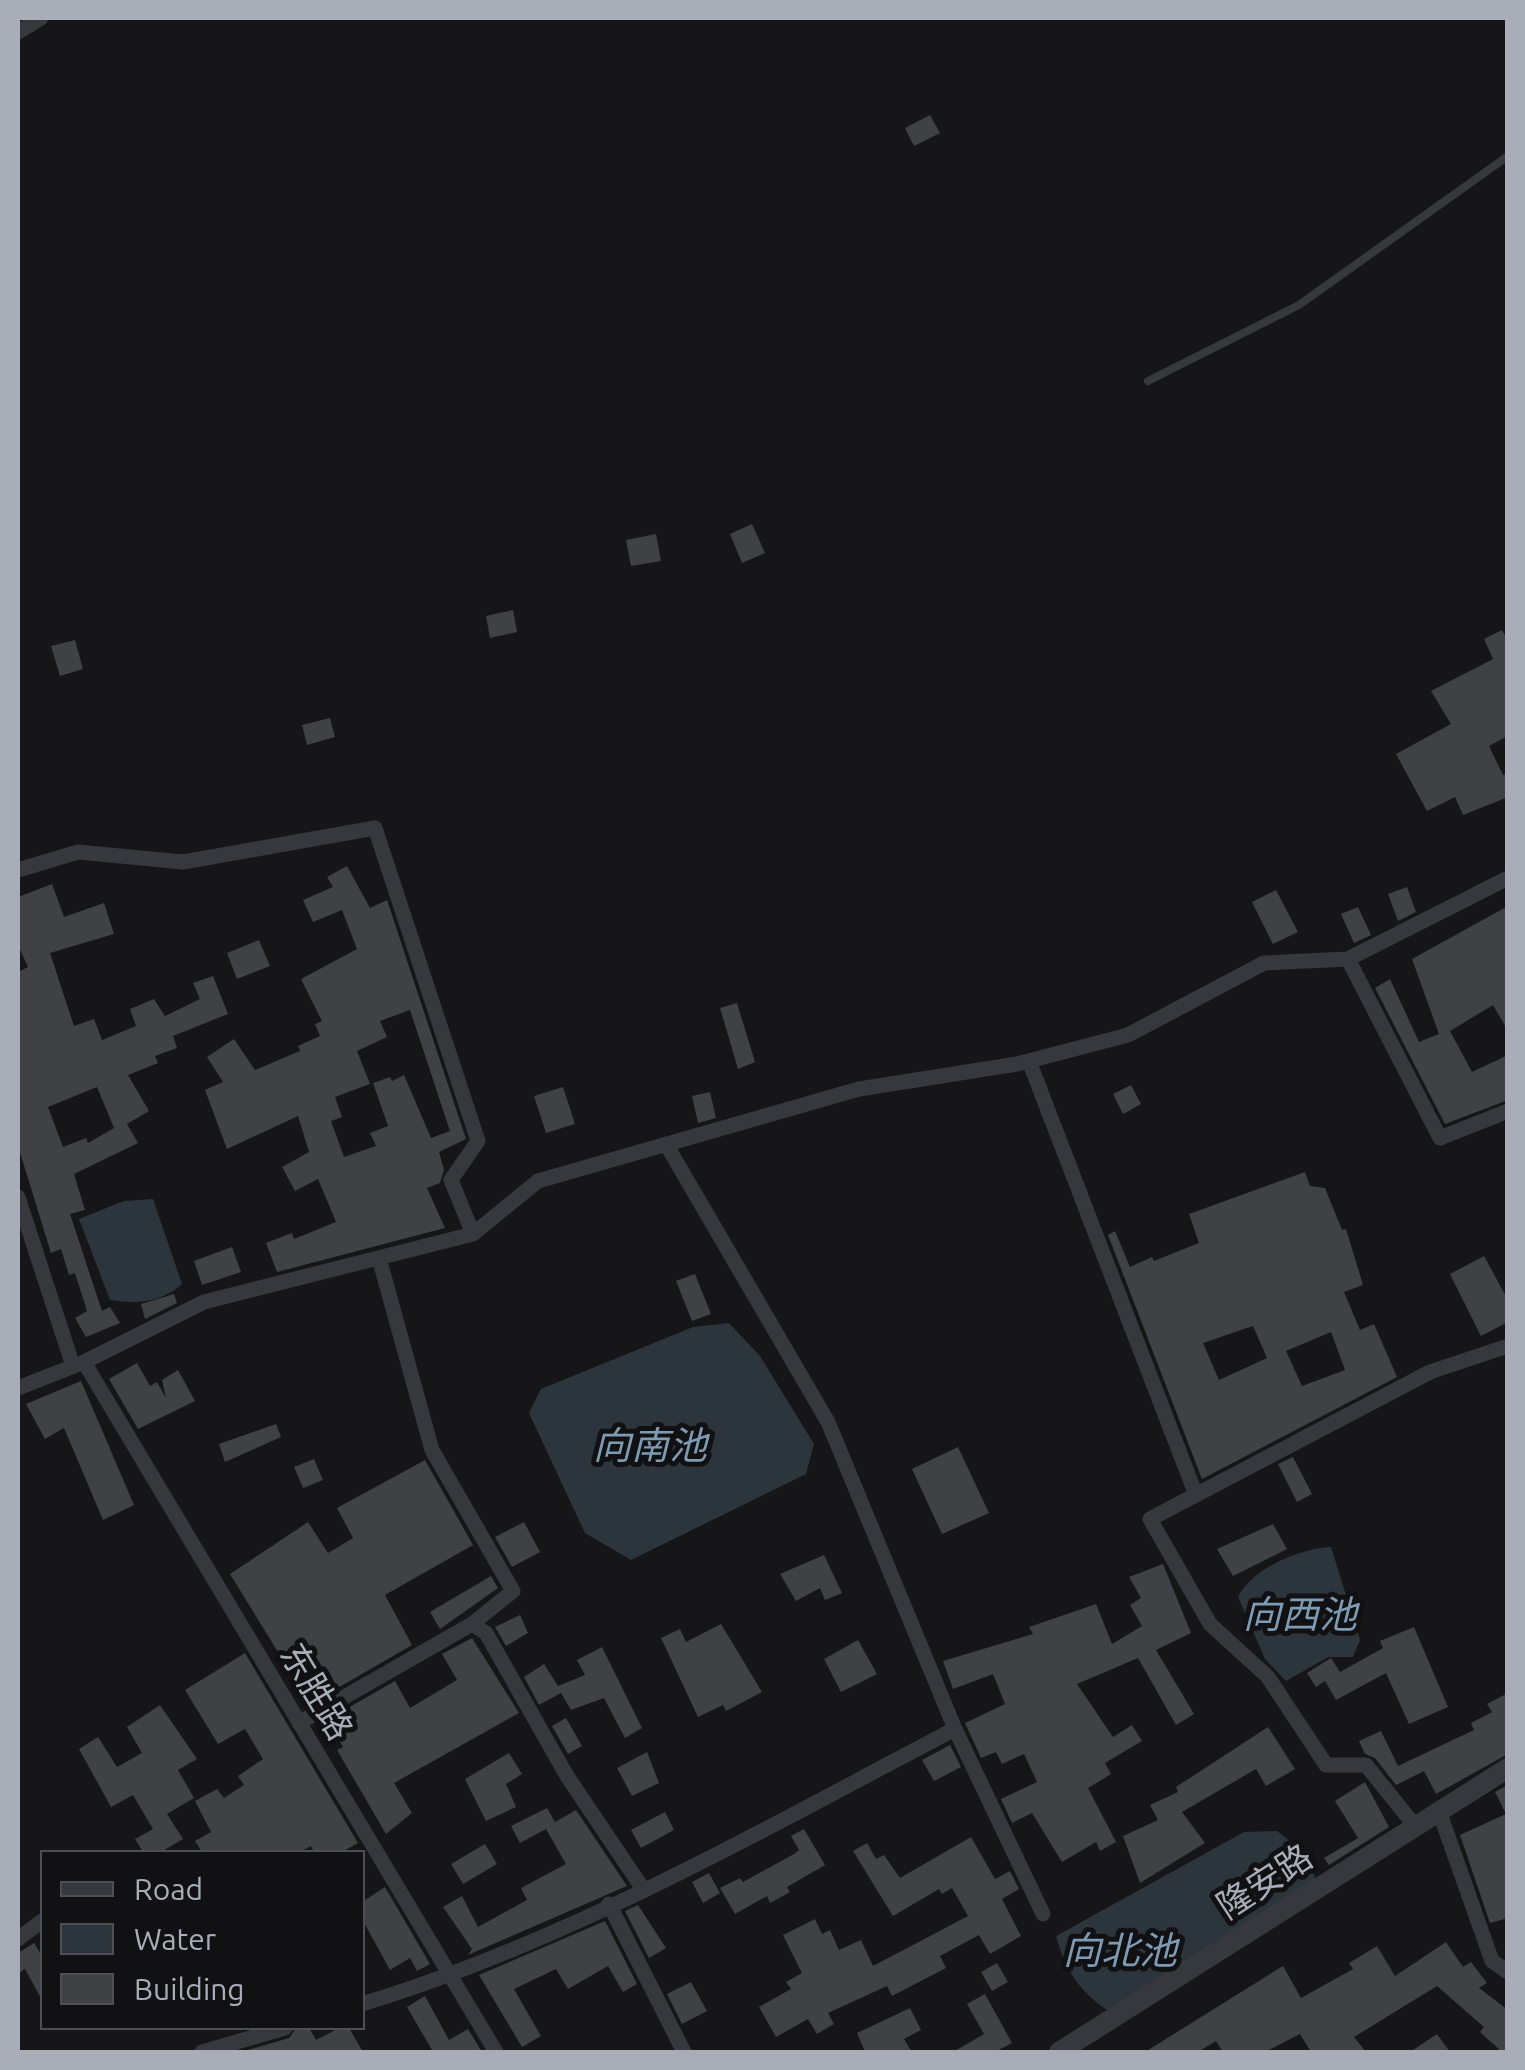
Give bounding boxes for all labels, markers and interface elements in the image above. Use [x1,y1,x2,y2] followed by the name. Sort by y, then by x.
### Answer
[593,1423,707,1469] water label: 向南池
[1243,1592,1357,1638] water label: 向西池
[271,1636,361,1748] street label: 东胜路
[1210,1836,1320,1928] street label: 隆安路
[40,1850,365,2030] legend
[134,1872,203,1906] text: Road
[134,1922,216,1956] text: Water
[1063,1928,1177,1974] water label: 向北池
[134,1972,245,2006] text: Building

